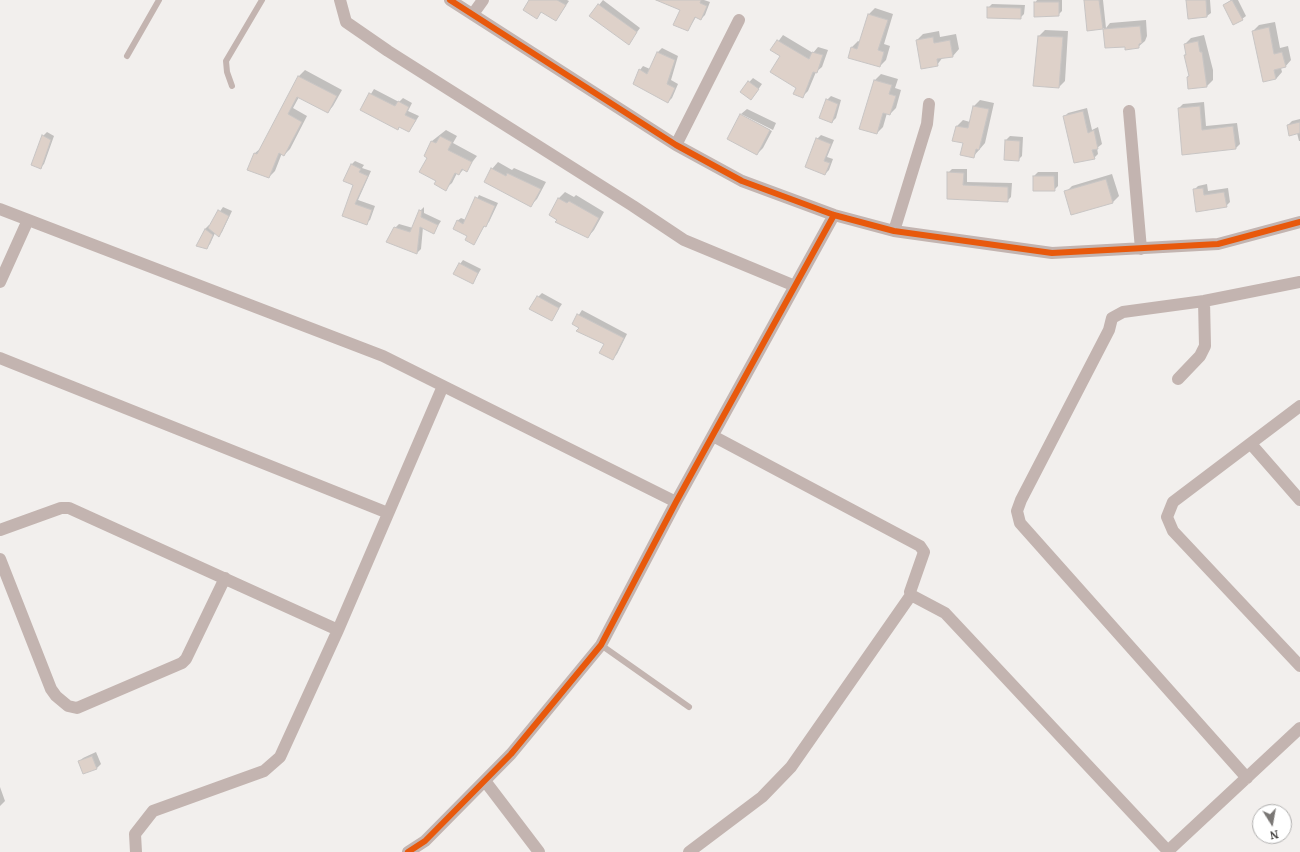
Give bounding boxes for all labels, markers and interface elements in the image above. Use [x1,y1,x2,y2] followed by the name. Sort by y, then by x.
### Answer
[1252,804,1292,844] north arrow
[1269,827,1280,842] text: N

